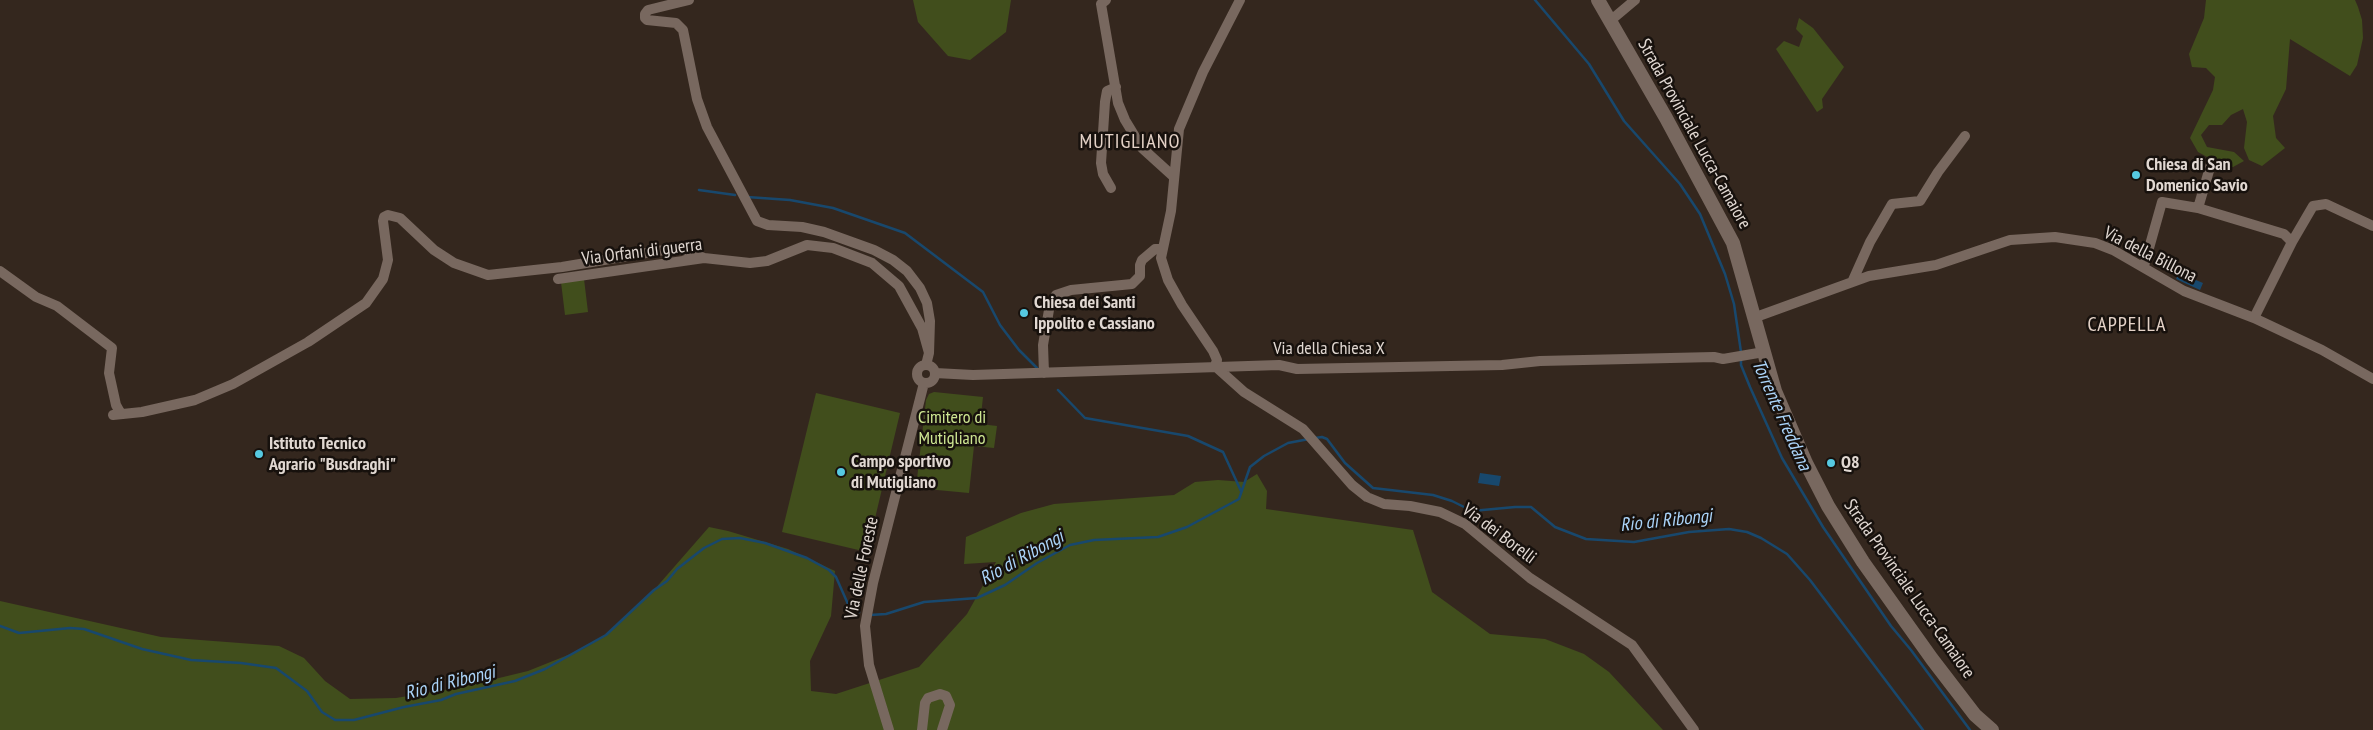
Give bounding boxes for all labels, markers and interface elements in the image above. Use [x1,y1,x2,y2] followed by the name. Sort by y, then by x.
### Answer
[1633,35,1755,233] street label: Strada Provinciale Lucca-Camaiore
[1078,130,1182,154] district label: MUTIGLIANO
[2146,154,2248,196] place label: Chiesa di San Domenico Savio
[2130,169,2142,181] marker: Chiesa di San Domenico Savio
[2100,222,2200,288] street label: Via della Billona
[581,234,703,270] street label: Via Orfani di guerra
[1034,292,1155,334] place label: Chiesa dei Santi Ippolito e Cassiano
[1018,307,1030,319] marker: Chiesa dei Santi Ippolito e Cassiano
[2087,313,2167,337] district label: CAPPELLA
[1273,338,1385,360] street label: Via della Chiesa X
[1746,356,1816,474] water label: Torrente Freddana
[918,407,986,449] park label: Cimitero di Mutigliano
[269,433,396,476] place label: Istituto Tecnico Agrario "Busdraghi"
[253,448,265,460] marker: Istituto Tecnico Agrario "Busdraghi"
[851,451,951,494] place label: Campo sportivo di Mutigliano
[1841,452,1860,474] place label: Q8
[1825,457,1837,469] marker: Q8
[835,466,847,478] marker: Campo sportivo di Mutigliano
[1839,495,1979,683] street label: Strada Provinciale Lucca-Camaiore
[1458,499,1540,569] street label: Via dei Borelli
[1619,505,1713,537] water label: Rio di Ribongi
[841,515,883,621] street label: Via delle Foreste
[976,526,1068,590] water label: Rio di Ribongi
[402,661,498,705] water label: Rio di Ribongi

